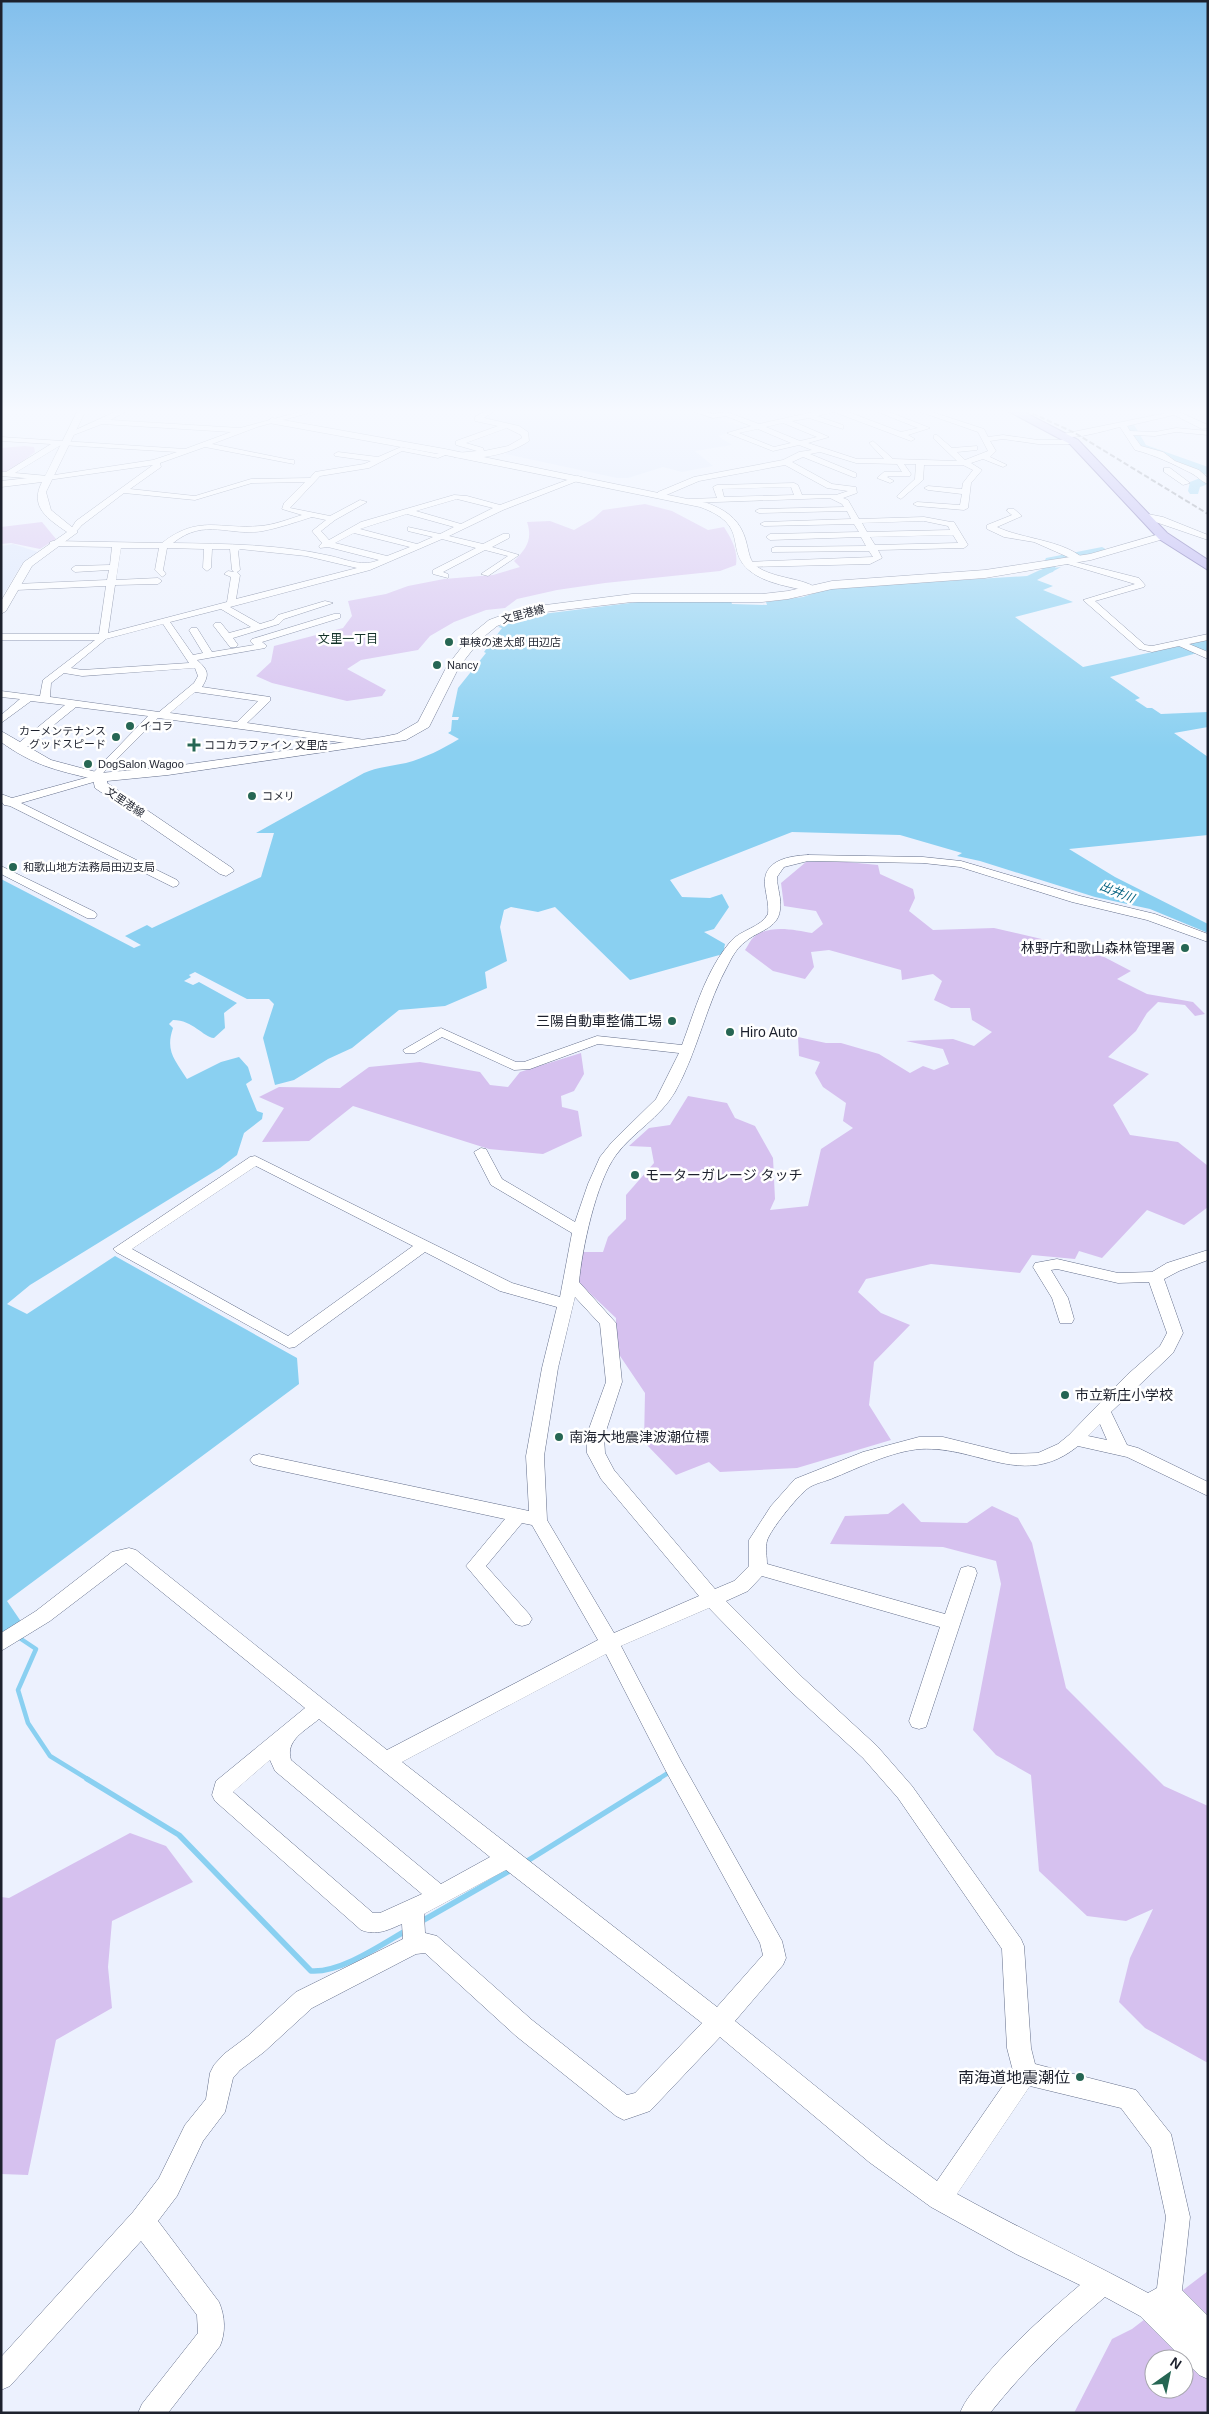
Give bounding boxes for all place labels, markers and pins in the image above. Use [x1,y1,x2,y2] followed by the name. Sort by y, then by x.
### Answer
[443,636,455,648] marker: 車検の速太郎 田辺店
[459,636,561,648] place label: 車検の速太郎 田辺店
[431,659,443,671] marker: Nancy
[447,659,479,671] place label: Nancy
[124,720,136,732] marker: イコラ
[140,720,173,732] place label: イコラ
[19,725,106,750] place label: カーメンテナンス グッドスピード
[110,731,122,743] marker: カーメンテナンス グッドスピード
[188,739,200,751] marker: ココカラファイン 文里店
[204,739,328,751] place label: ココカラファイン 文里店
[82,758,94,770] marker: DogSalon Wagoo
[98,758,184,770] place label: DogSalon Wagoo
[246,790,258,802] marker: コメリ
[262,790,295,802] place label: コメリ
[7,861,19,873] marker: 和歌山地方法務局田辺支局
[23,861,155,873] place label: 和歌山地方法務局田辺支局
[1021,940,1175,956] place label: 林野庁和歌山森林管理署
[1179,942,1191,954] marker: 林野庁和歌山森林管理署
[536,1013,662,1029] place label: 三陽自動車整備工場
[666,1015,678,1027] marker: 三陽自動車整備工場
[740,1024,798,1040] place label: Hiro Auto
[724,1026,736,1038] marker: Hiro Auto
[645,1167,803,1183] place label: モーターガレージ タッチ
[629,1169,641,1181] marker: モーターガレージ タッチ
[1075,1387,1173,1403] place label: 市立新庄小学校
[1059,1389,1071,1401] marker: 市立新庄小学校
[569,1429,709,1445] place label: 南海大地震津波潮位標
[553,1431,565,1443] marker: 南海大地震津波潮位標
[958,2069,1070,2086] place label: 南海道地震潮位
[1074,2071,1086,2083] marker: 南海道地震潮位

